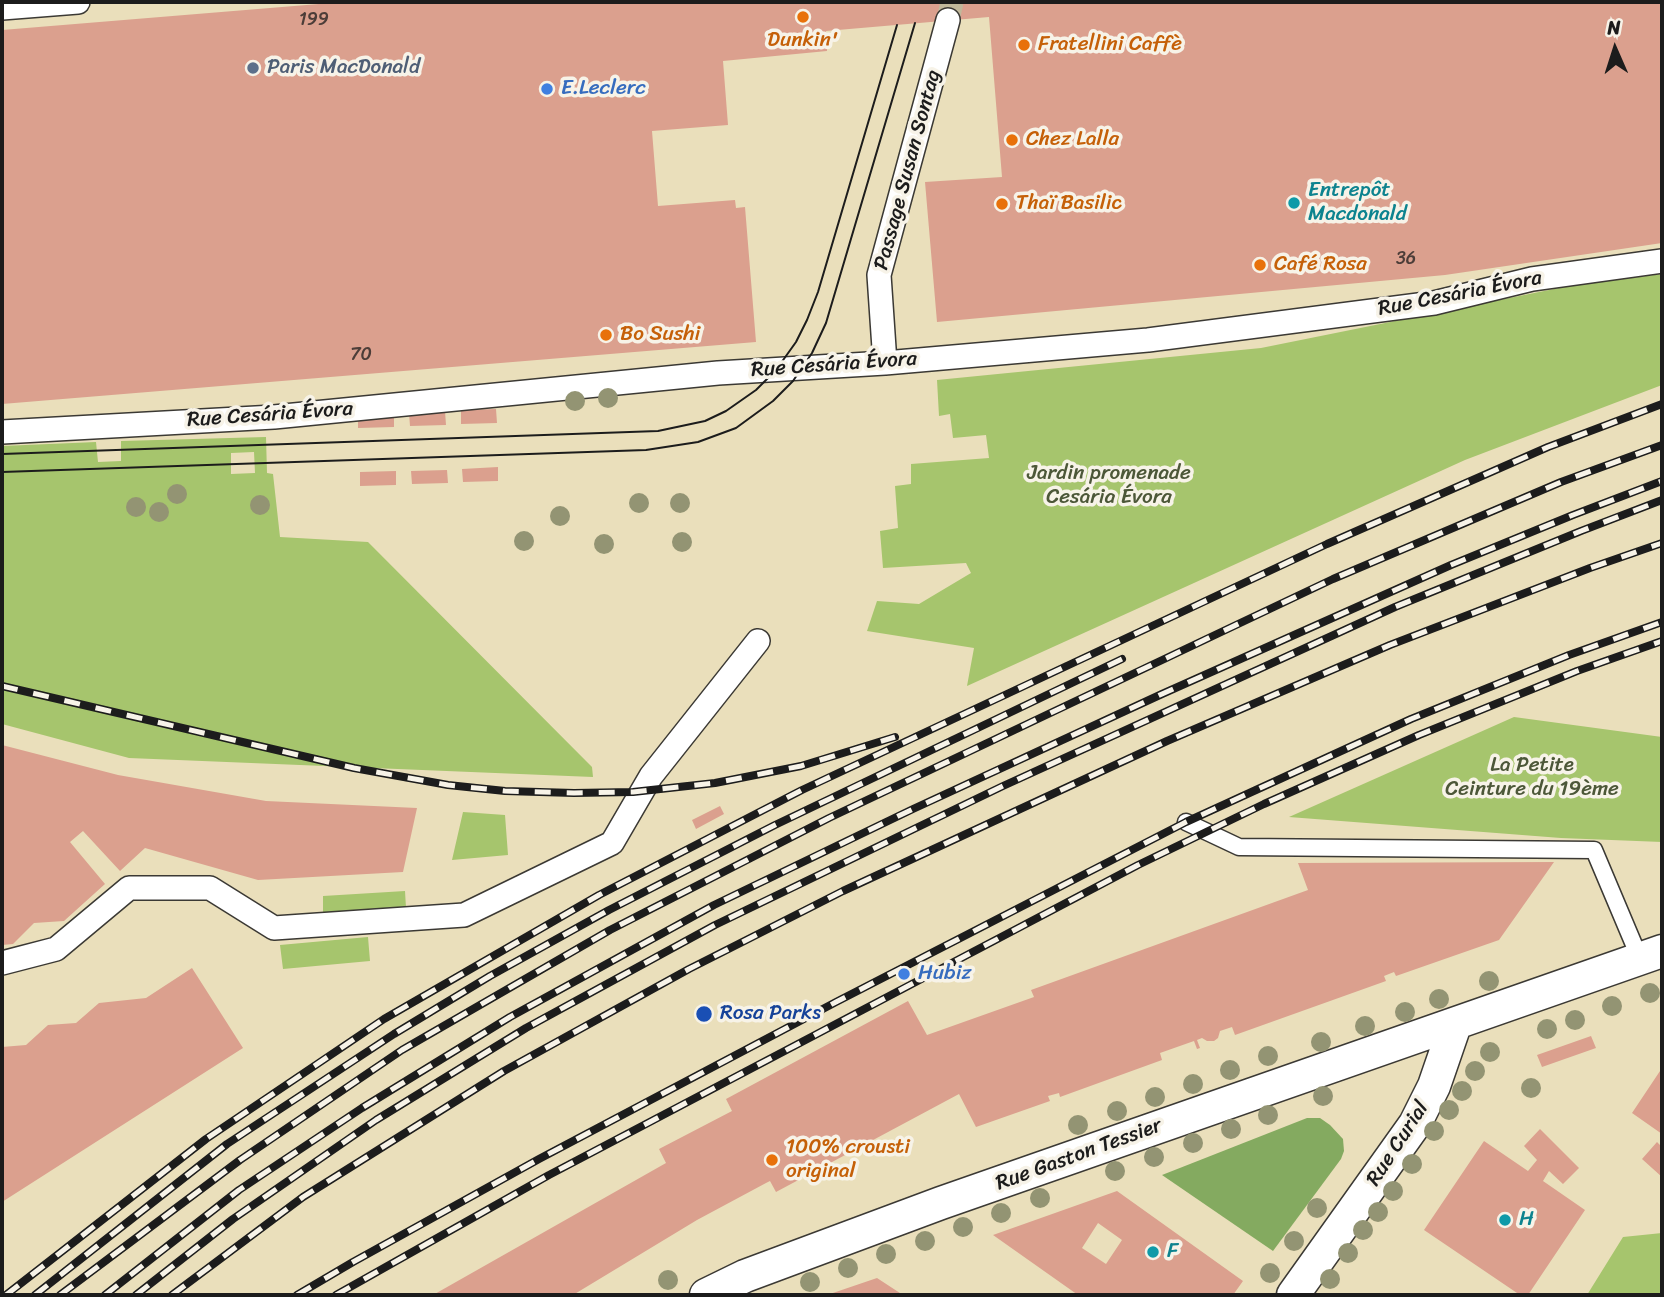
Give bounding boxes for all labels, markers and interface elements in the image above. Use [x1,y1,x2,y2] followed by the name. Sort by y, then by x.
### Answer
[299,9,329,31] house number: 199
[795,9,811,25] marker: Dunkin'
[1606,11,1621,44] text: N
[1580,14,1650,84] north arrow
[767,28,839,54] place label: Dunkin'
[1038,32,1182,58] place label: Fratellini Caffè
[1016,37,1032,53] marker: Fratellini Caffè
[267,55,420,81] place label: Paris MacDonald
[245,60,261,76] marker: Paris MacDonald
[869,67,947,273] street label: Passage Susan Sontag
[561,76,646,102] place label: E.Leclerc
[539,81,555,97] marker: E.Leclerc
[1026,127,1119,153] place label: Chez Lalla
[1004,132,1020,148] marker: Chez Lalla
[1308,178,1407,228] place label: Entrepôt Macdonald
[1016,191,1122,217] place label: Thaï Basilic
[1286,195,1302,211] marker: Entrepôt Macdonald
[994,196,1010,212] marker: Thaï Basilic
[1396,248,1416,270] house number: 36
[1274,252,1367,278] place label: Café Rosa
[1252,257,1268,273] marker: Café Rosa
[1376,266,1544,322] street label: Rue Cesária Évora
[620,322,700,348] place label: Bo Sushi
[598,327,614,343] marker: Bo Sushi
[350,344,372,366] house number: 70
[750,347,918,383] street label: Rue Cesária Évora
[186,397,354,433] street label: Rue Cesária Évora
[1027,461,1191,511] park label: Jardin promenade Cesária Évora
[1445,753,1619,803] park label: La Petite Ceinture du 19ème
[918,961,971,987] place label: Hubiz
[896,966,912,982] marker: Hubiz
[720,1001,821,1027] place label: Rosa Parks
[694,1004,714,1024] marker: Rosa Parks
[1361,1097,1435,1191] street label: Rue Curial
[993,1113,1165,1197] street label: Rue Gaston Tessier
[786,1135,910,1185] place label: 100% crousti original
[764,1152,780,1168] marker: 100% crousti original
[1519,1207,1534,1233] place label: H
[1497,1212,1513,1228] marker: H
[1167,1239,1178,1265] place label: F
[1145,1244,1161,1260] marker: F

